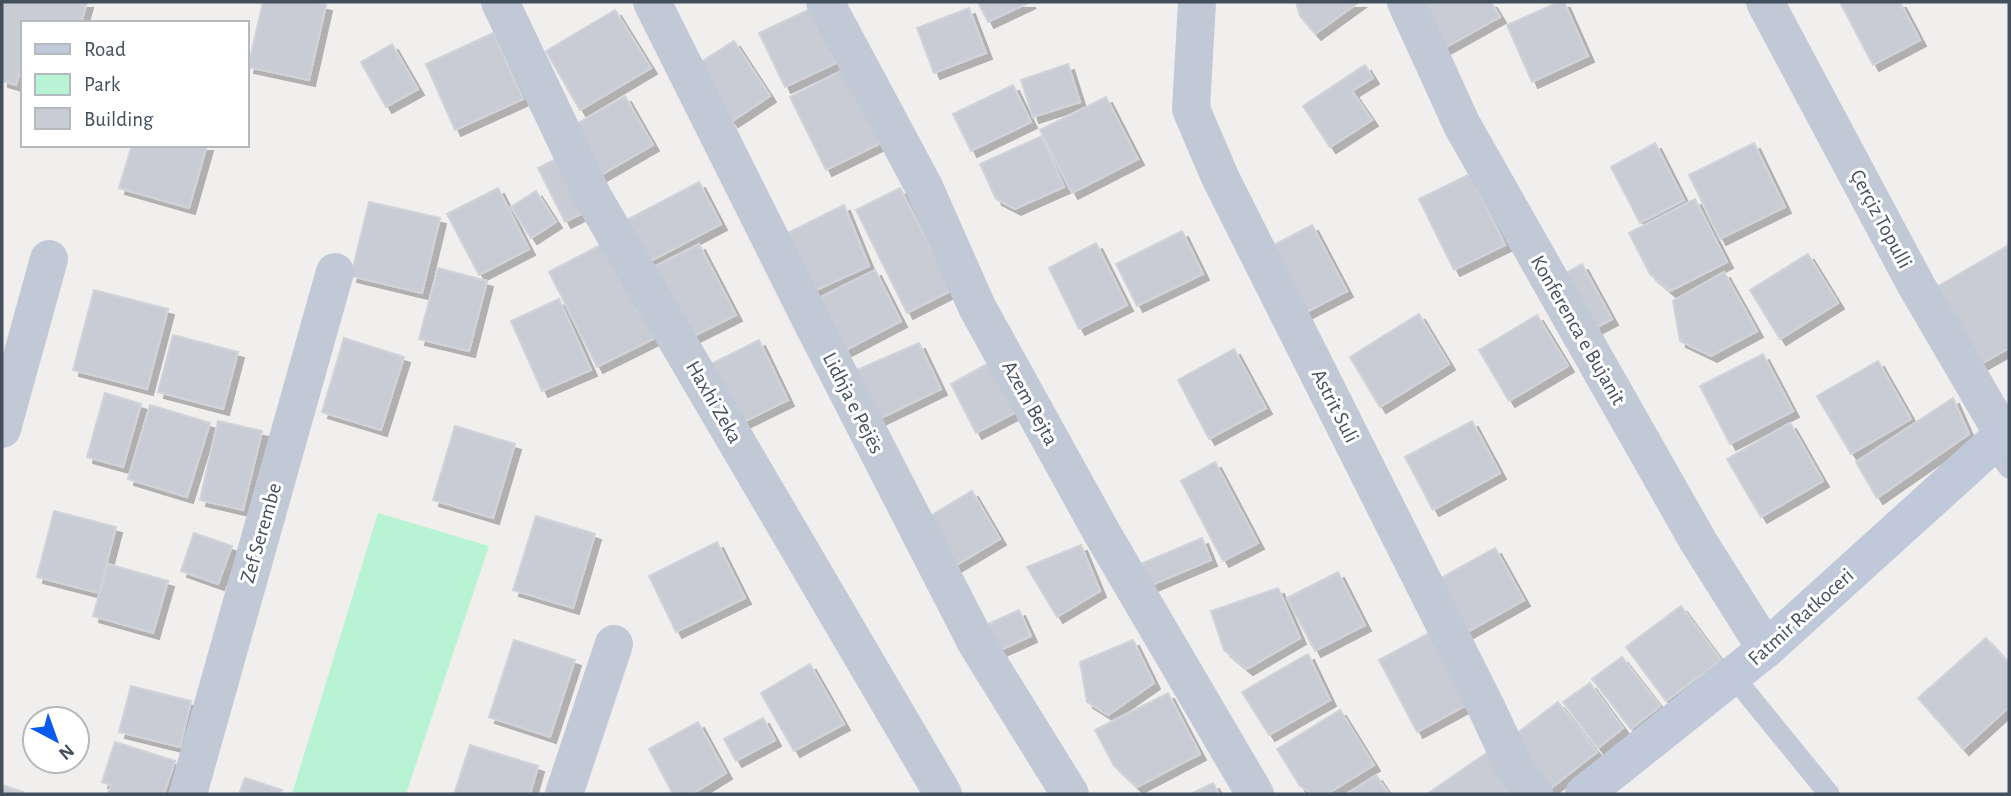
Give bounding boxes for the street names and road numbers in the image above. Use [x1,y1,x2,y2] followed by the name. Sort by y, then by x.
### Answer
[1846,166,1916,272] street label: Çerçiz Topulli
[1527,252,1629,408] street label: Konferenca e Bujanit
[819,349,887,457] street label: Lidhja e Pejës
[682,357,746,447] street label: Haxhi Zeka
[998,357,1062,449] street label: Azem Bejta
[1308,366,1362,446] street label: Astrit Suli
[237,481,285,585] street label: Zef Serembe
[1744,564,1858,670] street label: Fatmir Ratkoceri

